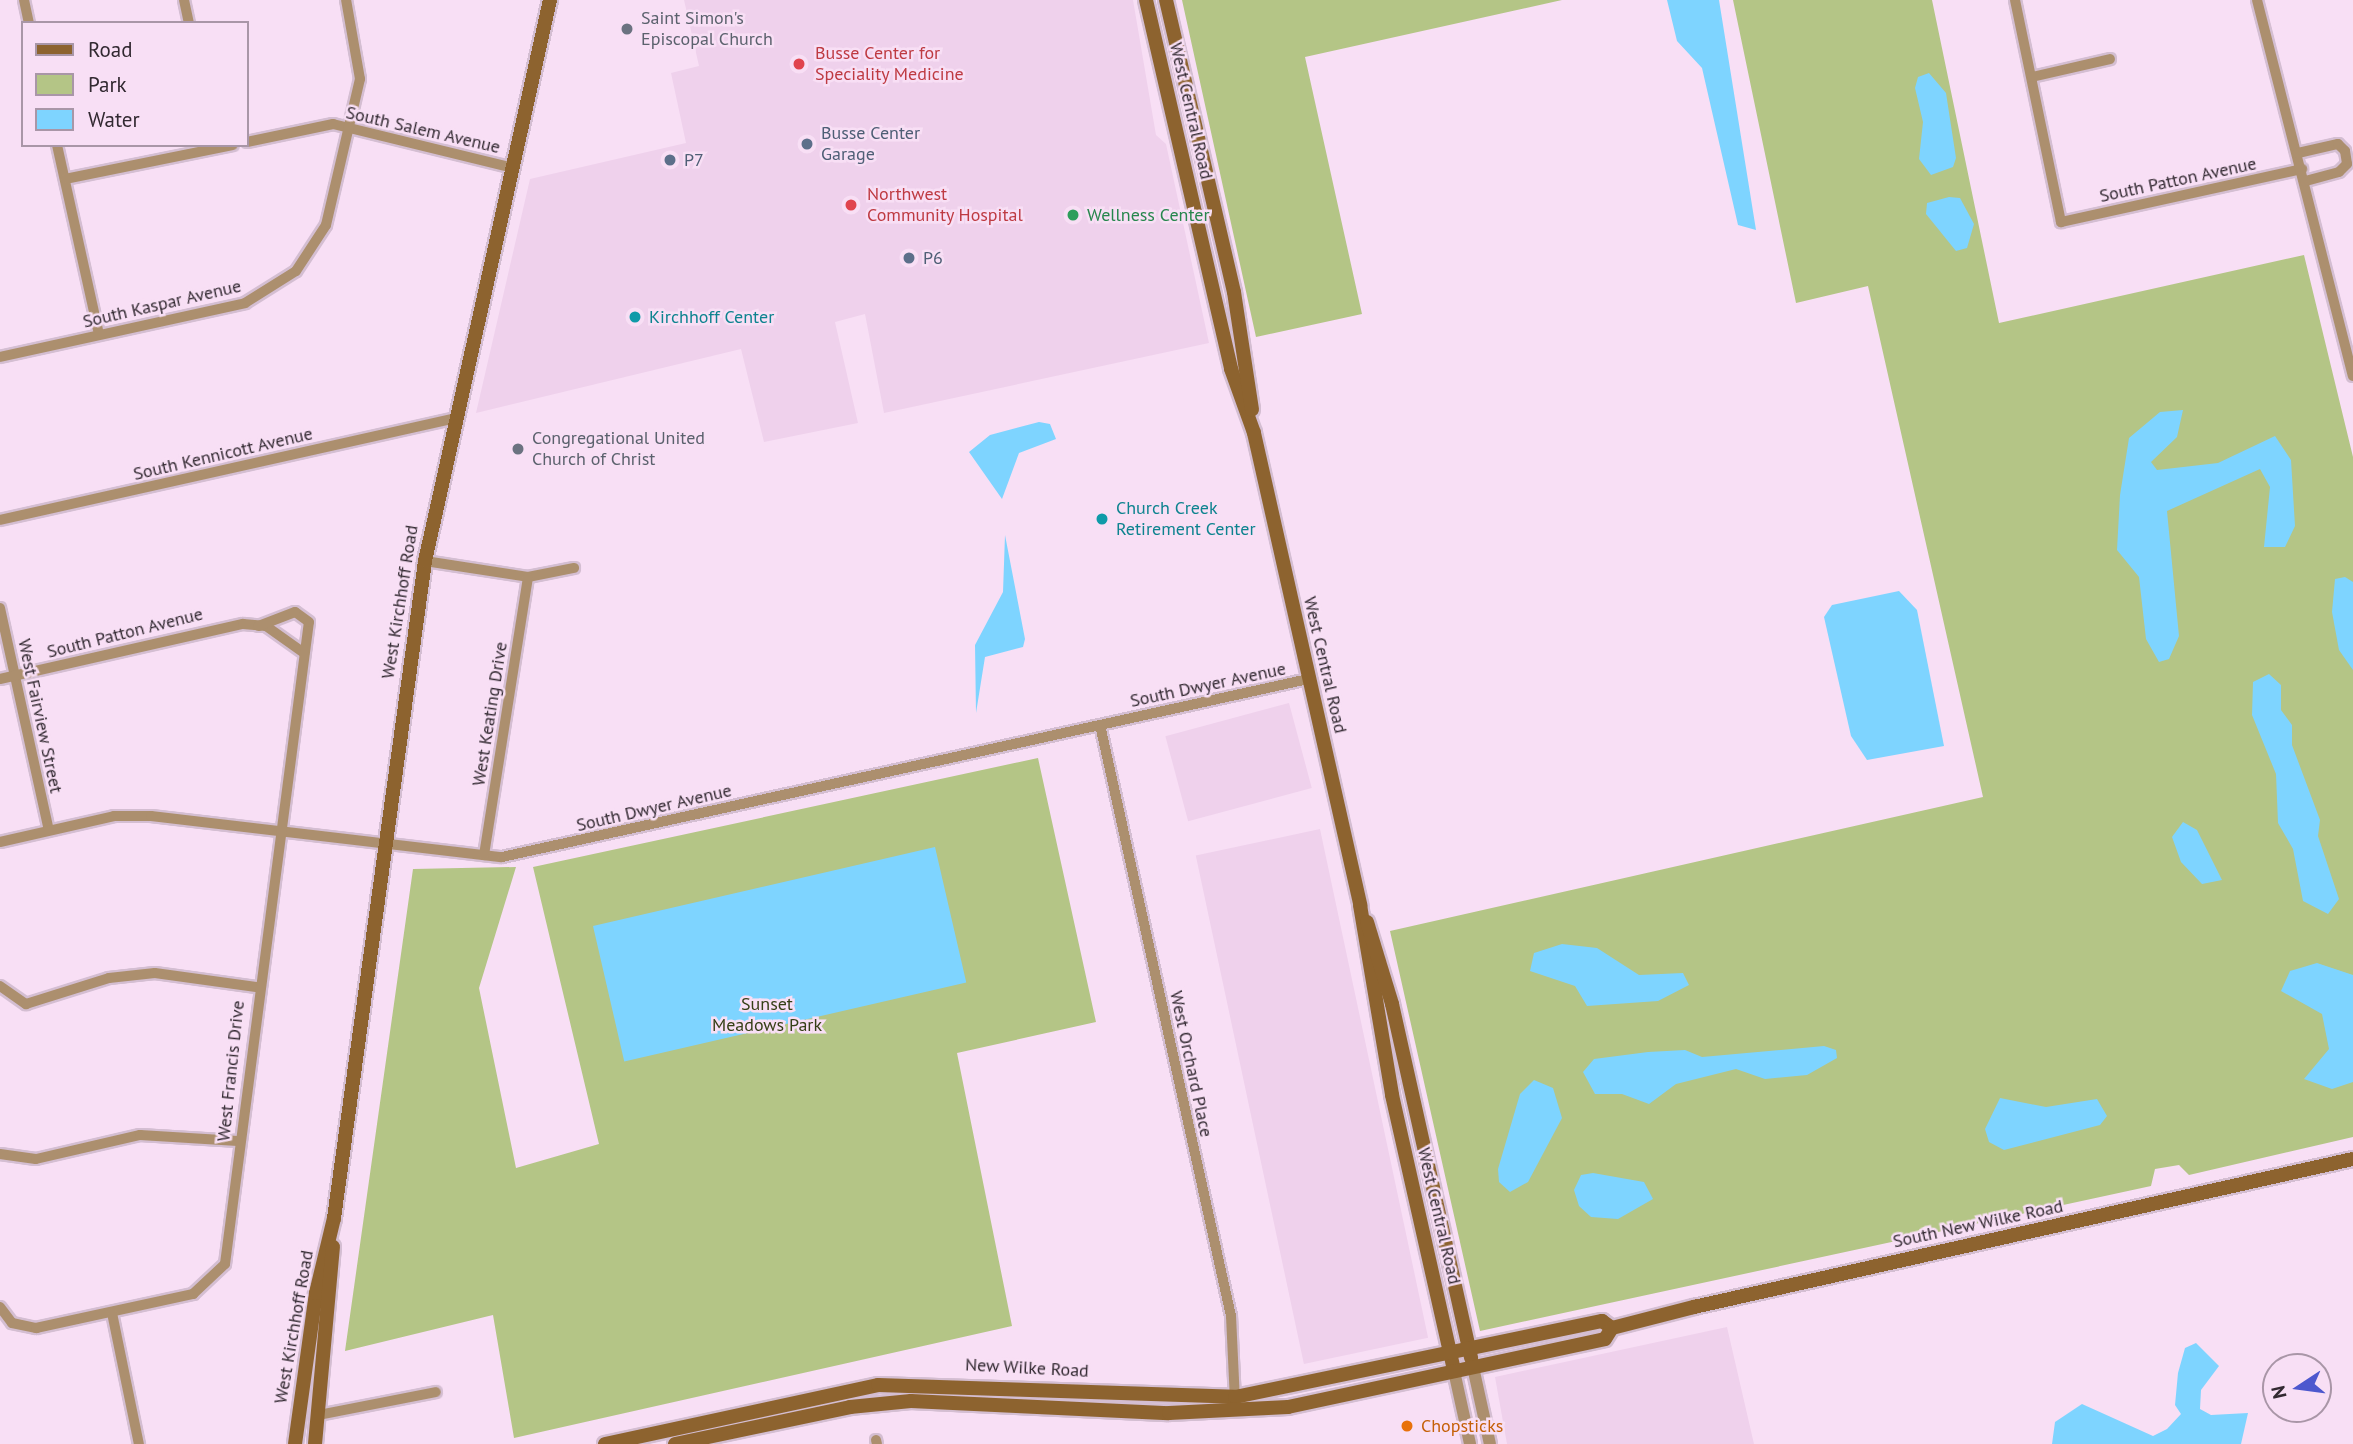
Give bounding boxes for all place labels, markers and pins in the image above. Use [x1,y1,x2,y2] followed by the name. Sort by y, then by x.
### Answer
[641,8,773,50] place label: Saint Simon's Episcopal Church
[619,21,635,37] marker: Saint Simon's Episcopal Church
[815,43,964,86] place label: Busse Center for Speciality Medicine
[789,54,809,74] marker: Busse Center for Speciality Medicine
[821,123,920,166] place label: Busse Center Garage
[799,136,815,152] marker: Busse Center Garage
[684,149,704,171] place label: P7
[662,152,678,168] marker: P7
[867,184,1023,227] place label: Northwest Community Hospital
[841,195,861,215] marker: Northwest Community Hospital
[1087,204,1210,226] place label: Wellness Center
[1065,207,1081,223] marker: Wellness Center
[923,247,943,269] place label: P6
[901,250,917,266] marker: P6
[649,306,774,328] place label: Kirchhoff Center
[627,309,643,325] marker: Kirchhoff Center
[532,428,705,471] place label: Congregational United Church of Christ
[510,441,526,457] marker: Congregational United Church of Christ
[1116,498,1255,540] place label: Church Creek Retirement Center
[1094,511,1110,527] marker: Church Creek Retirement Center
[1421,1415,1503,1437] place label: Chopsticks
[1399,1418,1415,1434] marker: Chopsticks

